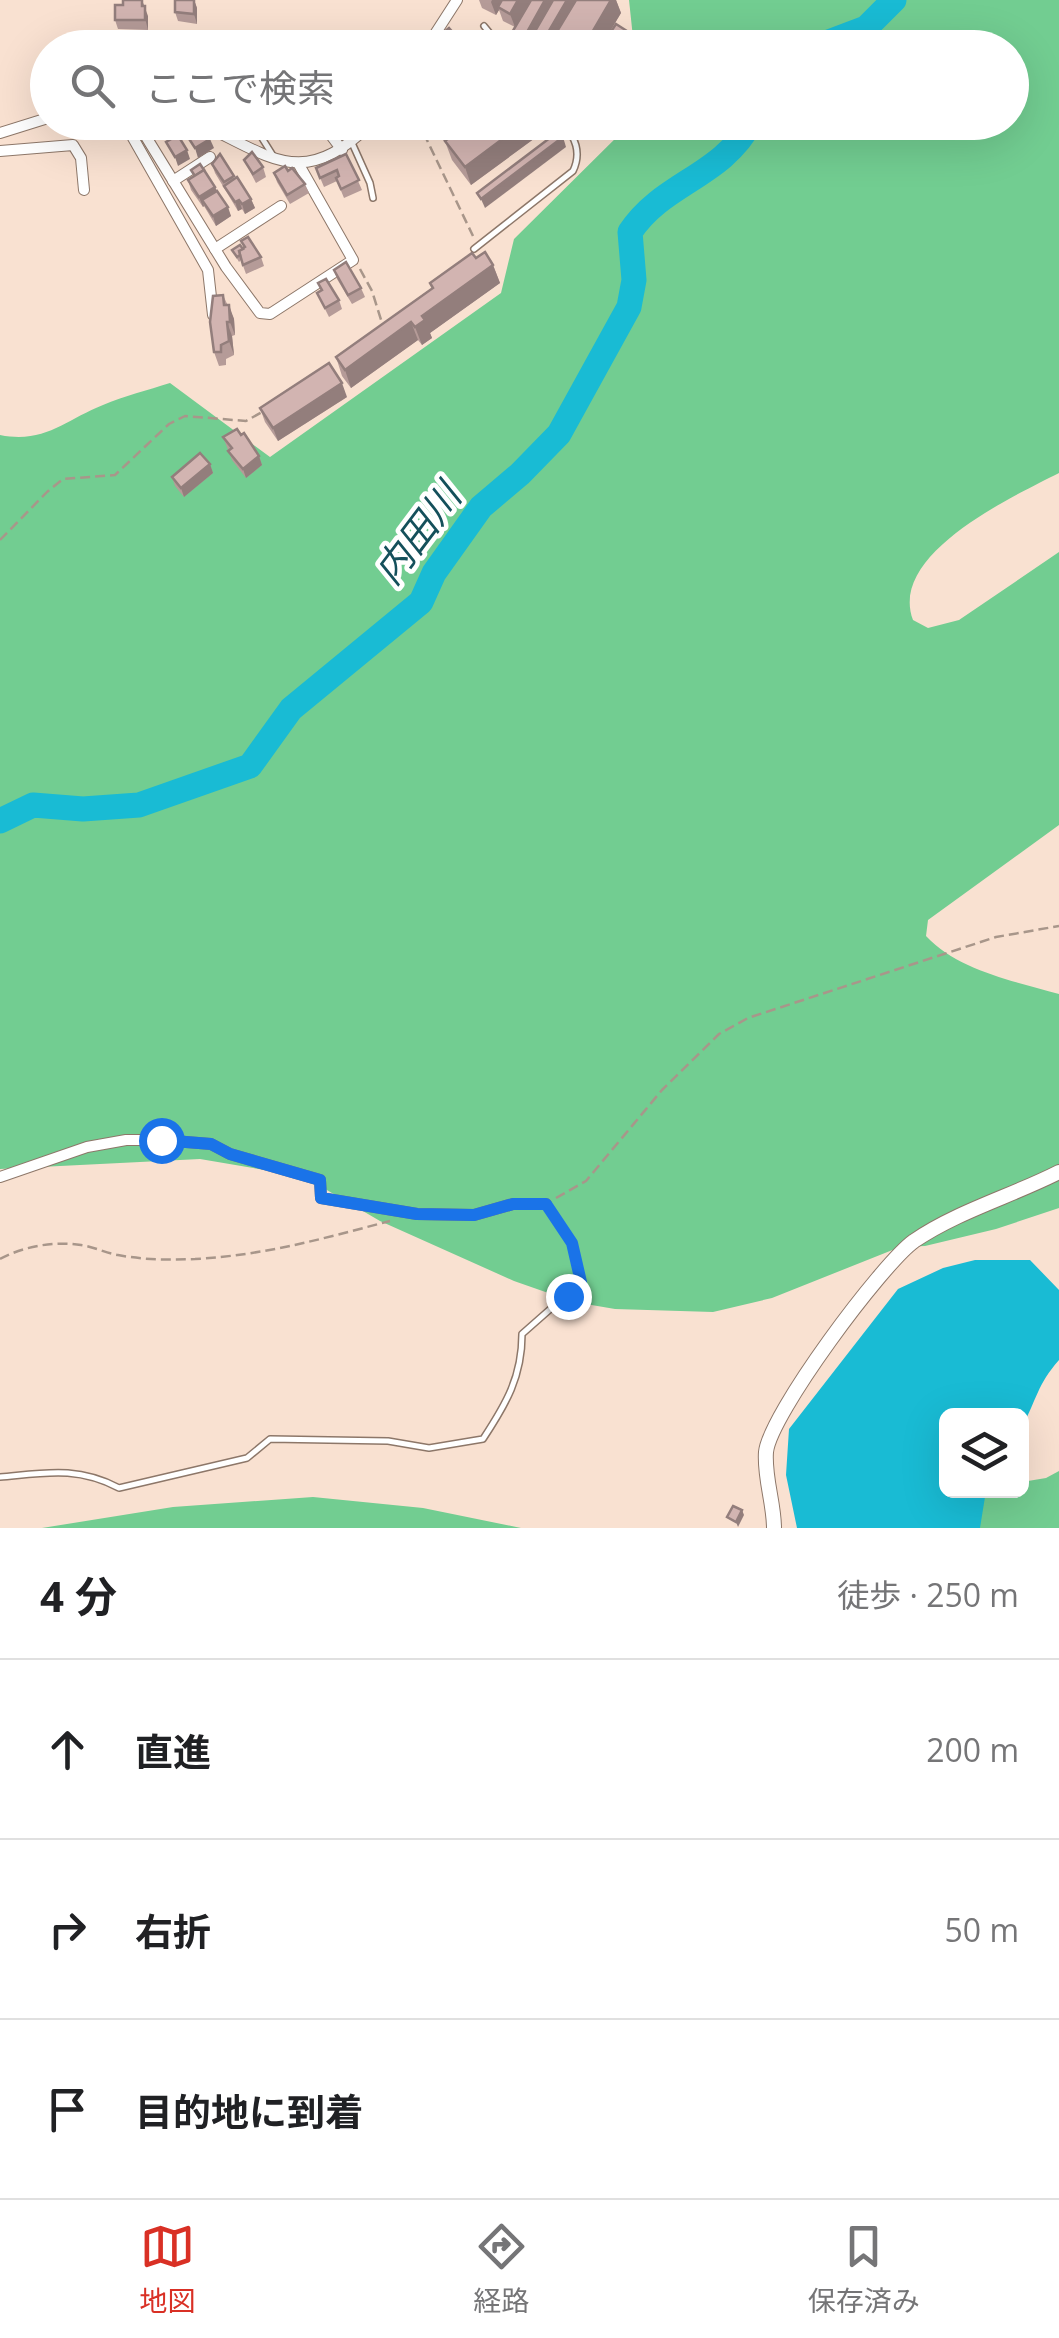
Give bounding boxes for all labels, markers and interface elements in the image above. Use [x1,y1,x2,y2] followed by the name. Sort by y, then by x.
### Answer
[30,30,1029,140] search box
[65,58,120,113] icon: search
[145,61,335,113] text: ここで検索
[361,468,474,594] water label: 内田川
[139,1118,185,1164] route start
[546,1274,592,1320] route end
[939,1408,1029,1498] map controls
[939,1408,1029,1498] button: layers
[40,1567,117,1624] text: 4 分
[837,1573,1019,1616] text: 徒歩 · 250 m
[40,1722,95,1777] icon: ahead
[135,1725,211,1777] text: 直進
[926,1728,1019,1771] text: 200 m
[40,1902,95,1957] icon: right
[135,1905,211,1957] text: 右折
[944,1908,1019,1951] text: 50 m
[40,2082,95,2137] icon: arrive
[135,2085,363,2137] text: 目的地に到着
[139,2219,195,2319] tab: 地図
[473,2219,530,2319] tab: 経路
[808,2219,920,2319] tab: 保存済み

